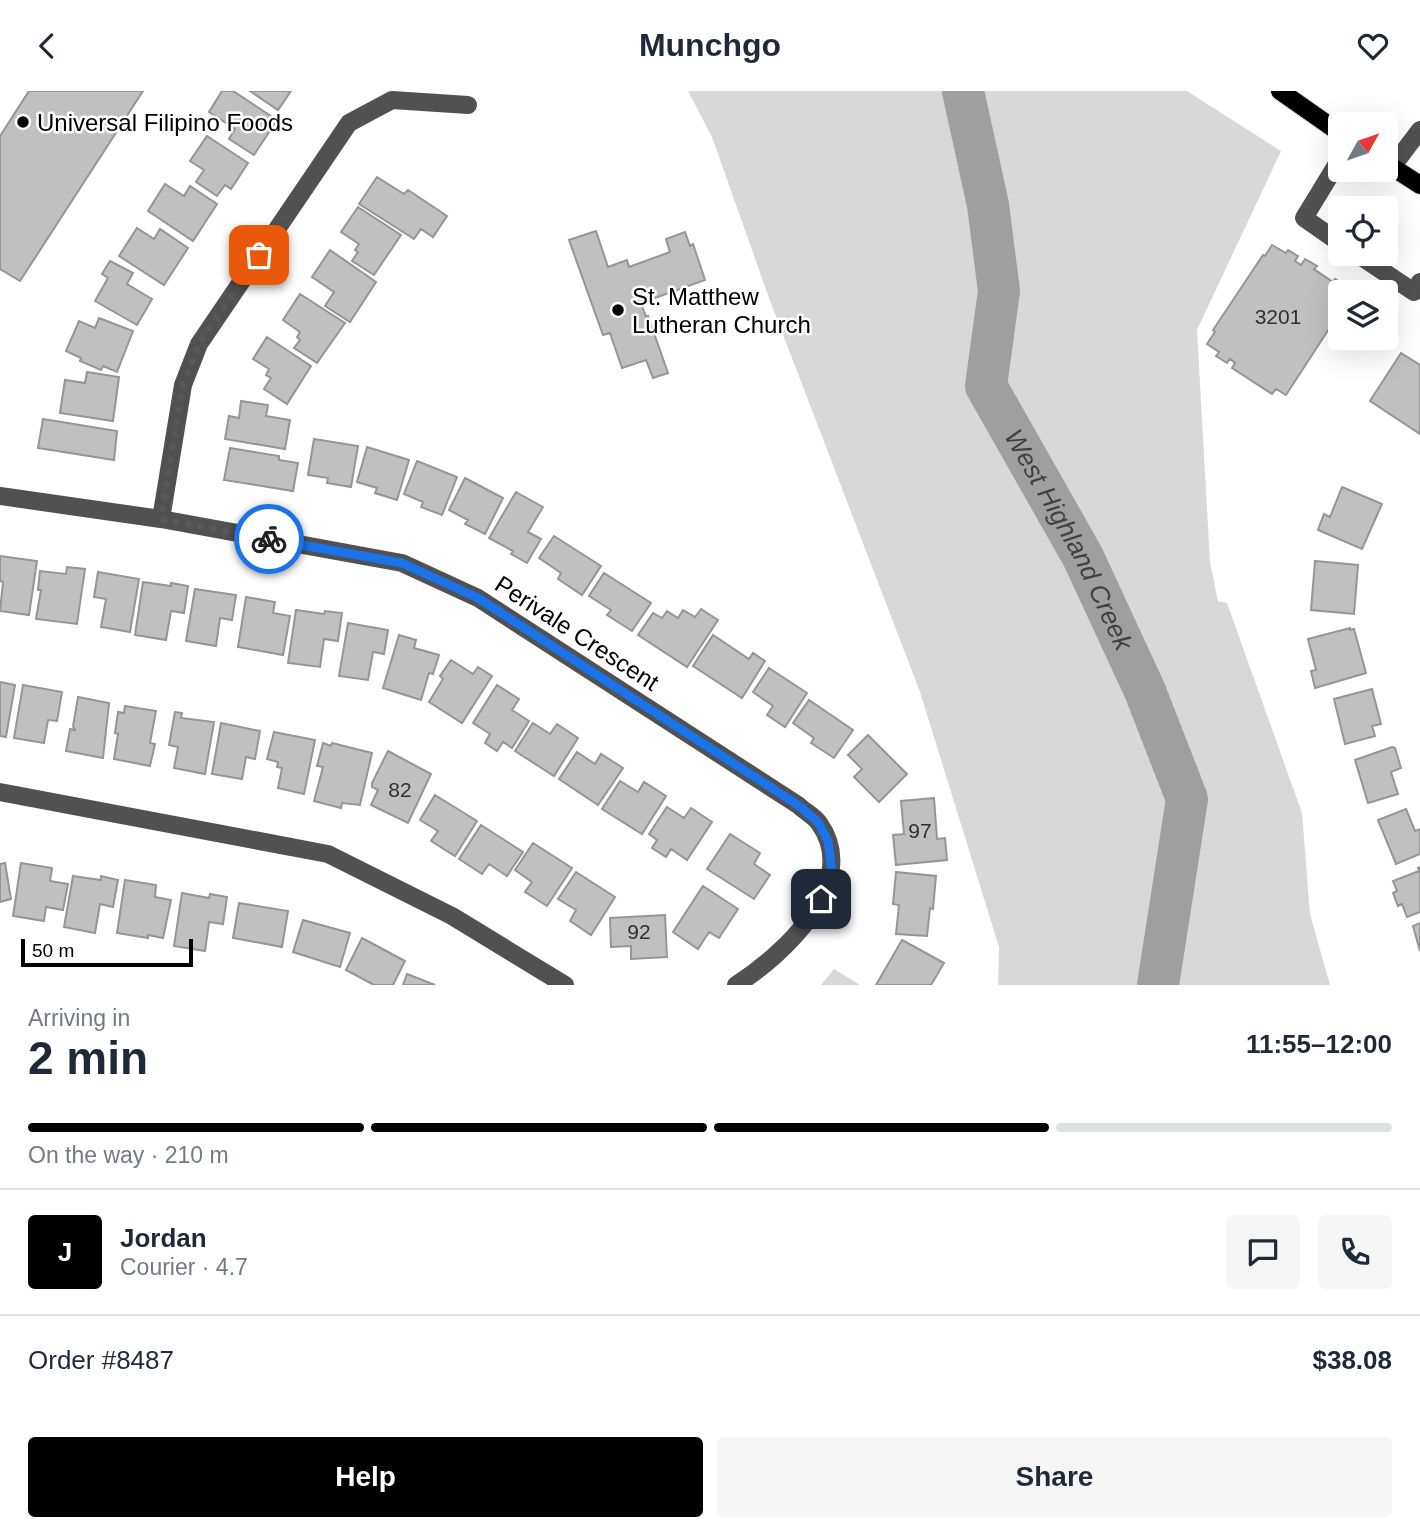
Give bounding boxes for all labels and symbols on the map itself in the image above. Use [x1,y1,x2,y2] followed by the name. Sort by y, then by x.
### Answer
[37,109,293,136] place label: Universal Filipino Foods
[1328,112,1398,182] north arrow
[15,114,31,130] marker: Universal Filipino Foods
[229,225,289,285] pin
[632,283,811,338] place label: St. Matthew Lutheran Church
[610,302,626,318] marker: St. Matthew Lutheran Church
[1255,305,1301,328] house number: 3201
[999,424,1140,657] water label: West Highland Creek
[234,504,304,574] courier
[490,570,664,696] street label: Perivale Crescent
[388,778,412,801] house number: 82
[908,819,932,842] house number: 97
[791,869,851,929] pin
[627,920,651,943] house number: 92
[21,936,192,968] scale bar

